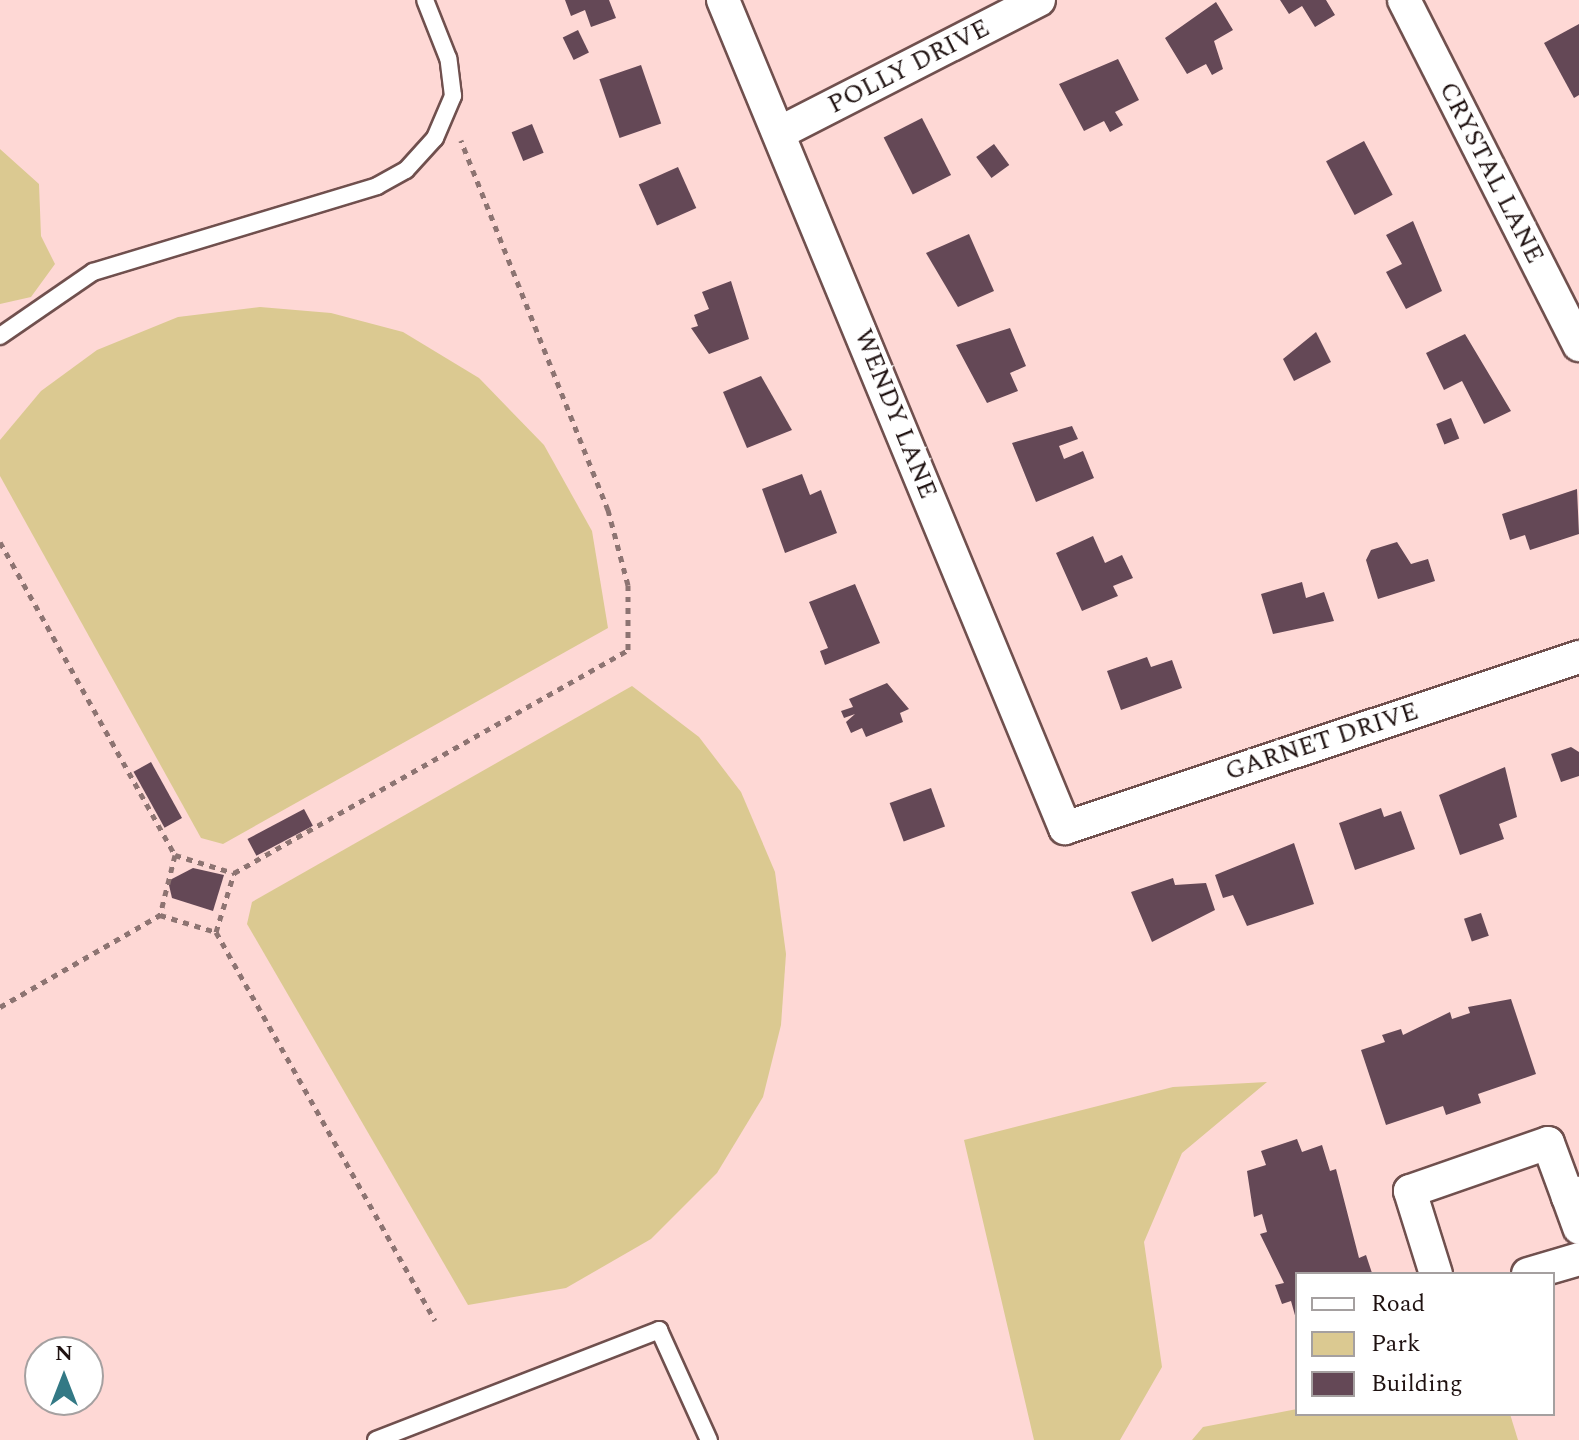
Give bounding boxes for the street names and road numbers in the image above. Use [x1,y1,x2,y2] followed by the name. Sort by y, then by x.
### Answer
[823,13,995,121] street label: POLLY DRIVE
[1432,77,1550,269] street label: CRYSTAL LANE
[847,325,943,503] street label: WENDY LANE
[1221,696,1423,788] street label: GARNET DRIVE

